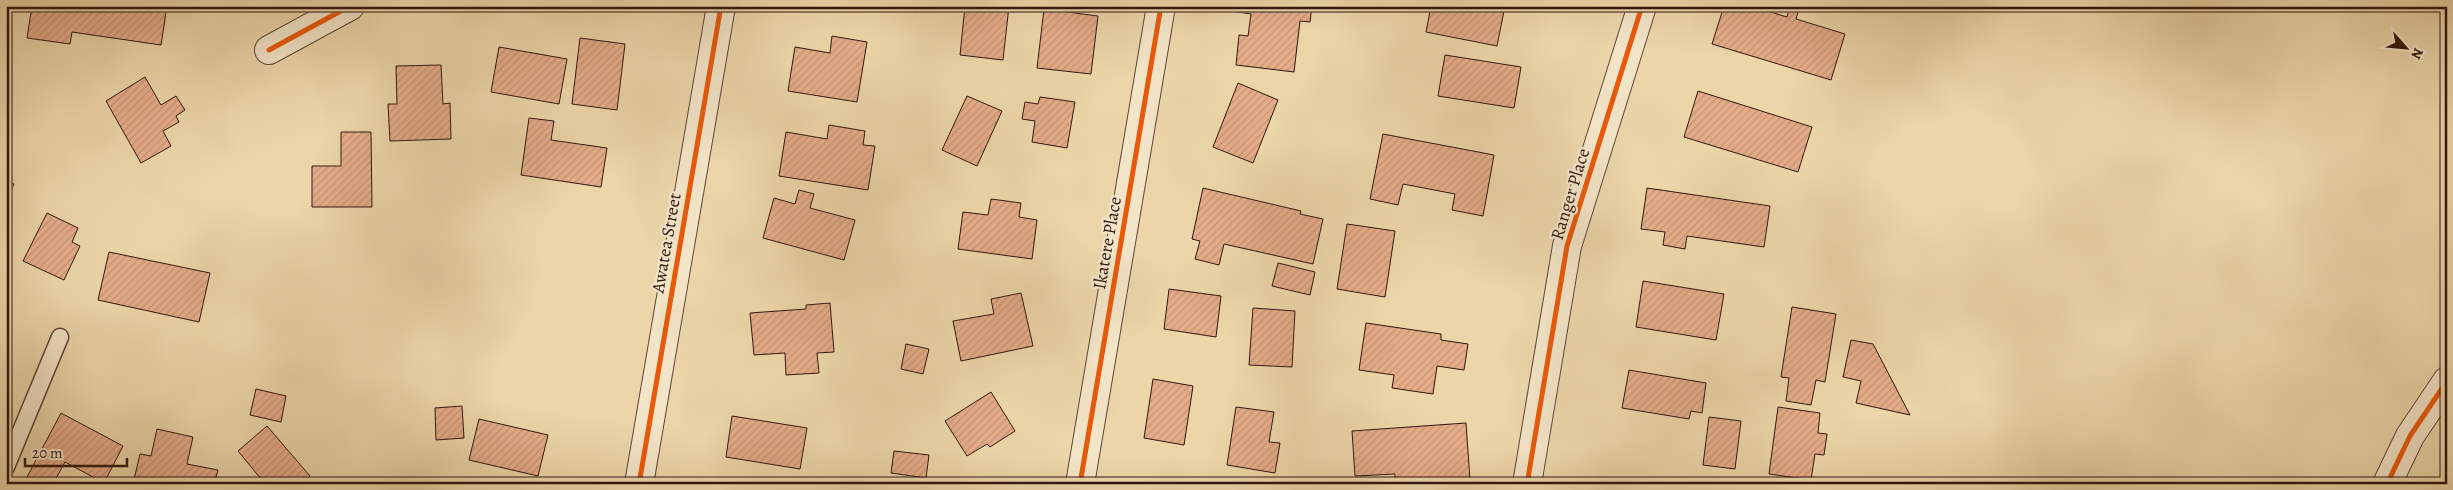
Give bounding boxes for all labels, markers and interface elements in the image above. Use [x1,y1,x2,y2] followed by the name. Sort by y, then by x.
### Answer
[2380,22,2430,72] north arrow
[2406,45,2428,63] text: N
[1545,145,1595,243] street label: Ranger Place
[645,191,687,296] street label: Awatea Street
[1087,195,1127,291] street label: Ikatere Place
[25,435,128,467] scale bar
[32,443,63,463] text: 20 m

